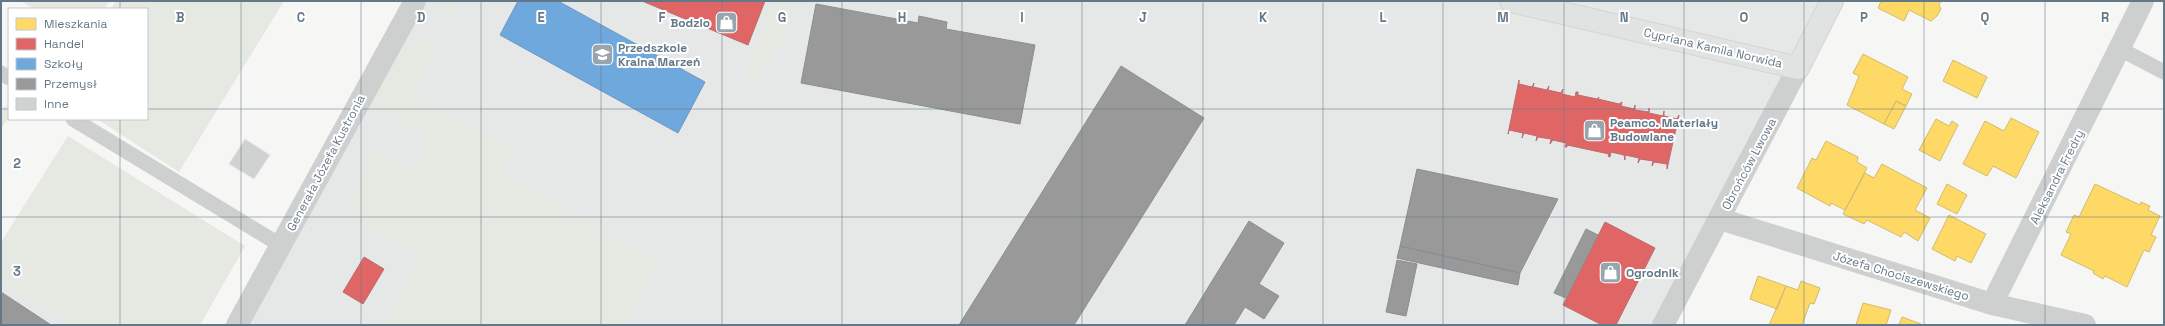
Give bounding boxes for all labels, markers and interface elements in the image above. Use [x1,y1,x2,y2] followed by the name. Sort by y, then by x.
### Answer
[8,8,148,120] legend
[176,9,185,26] text: B
[297,9,305,26] text: C
[417,9,426,26] text: D
[537,9,545,26] text: E
[659,9,666,26] text: F
[778,9,786,26] text: G
[898,9,906,26] text: H
[1020,9,1024,26] text: I
[1139,9,1147,26] text: J
[1259,9,1268,26] text: K
[1379,9,1387,26] text: L
[1497,9,1509,26] text: M
[1620,9,1628,26] text: N
[1740,9,1749,26] text: O
[1860,9,1868,26] text: P
[1981,9,1990,26] text: Q
[2101,9,2109,26] text: R
[713,10,739,36] shop icon: Bodzio
[670,15,710,31] place label: Bodzio
[44,16,108,32] text: Mieszkania
[1642,24,1784,72] street label: Cypriana Kamila Norwida
[44,36,84,52] text: Handel
[618,40,700,70] place label: Przedszkole Kraina Marzeń
[589,42,615,68] school or university icon: Przedszkole Kraina Marzeń
[44,56,83,72] text: Szkoły
[44,76,98,92] text: Przemysł
[283,92,369,234] street label: Generała Józefa Kustronia
[44,96,69,112] text: Inne
[1610,115,1718,145] place label: Peamco. Materiały Budowlane
[1718,115,1780,213] street label: Obrońców Lwowa
[1582,117,1608,143] shop icon: Peamco. Materiały Budowlane
[2026,127,2088,227] street label: Aleksandra Fredry
[13,155,21,172] text: 2
[1831,248,1971,304] street label: Józefa Chociszewskiego
[1598,260,1624,286] shop icon: Ogrodnik
[13,263,21,280] text: 3
[1626,265,1679,281] place label: Ogrodnik

